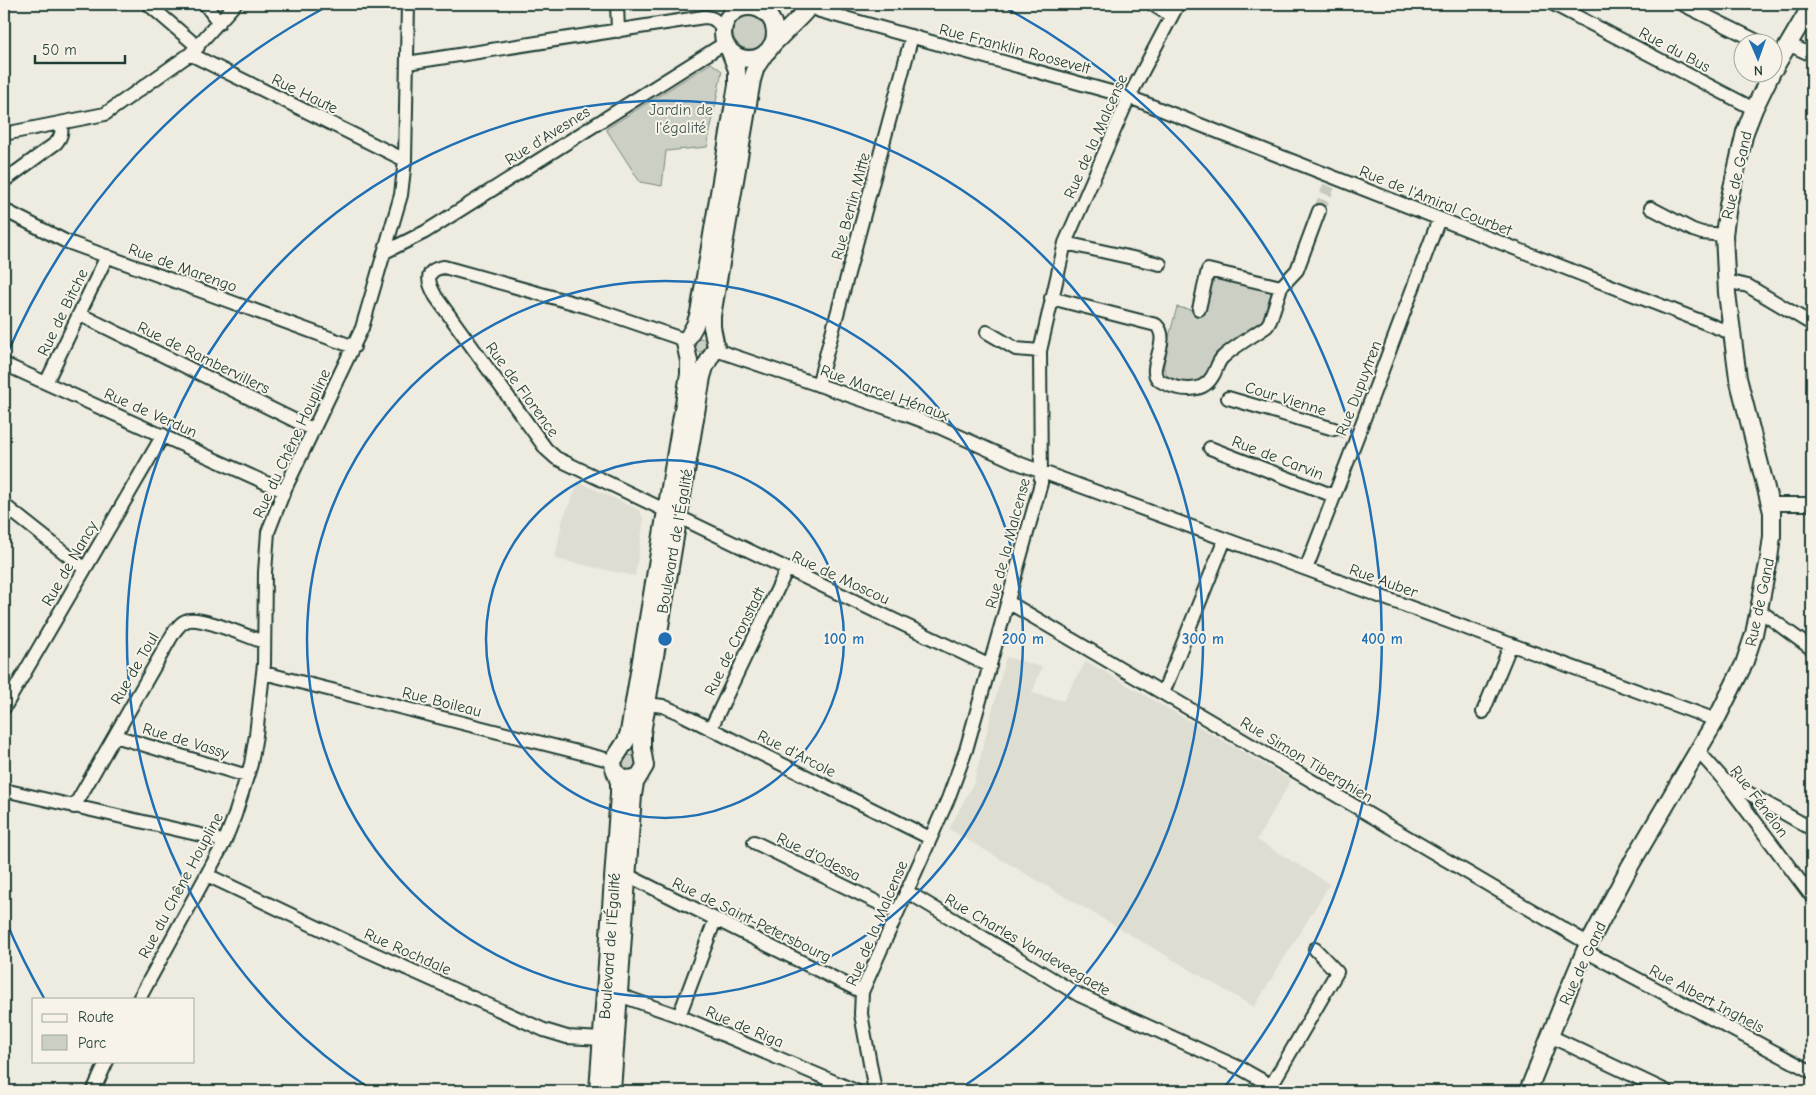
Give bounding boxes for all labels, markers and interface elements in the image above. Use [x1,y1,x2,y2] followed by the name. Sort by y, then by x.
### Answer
[937,20,1093,78] street label: Rue Franklin Roosevelt
[1636,24,1713,76] street label: Rue du Bus
[35,32,125,64] scale bar
[1734,32,1784,82] north arrow
[42,41,77,59] text: 50 m
[1754,62,1763,79] text: N
[269,70,341,118] street label: Rue Haute
[1060,71,1131,201] street label: Rue de la Malcense
[649,101,713,137] park label: Jardin de l'égalité
[502,102,594,169] street label: Rue d'Avesnes
[1718,129,1756,221] street label: Rue de Gand
[828,151,874,262] street label: Rue Berlin Mitte
[1357,162,1515,240] street label: Rue de l'Amiral Courbet
[126,240,240,296] street label: Rue de Marengo
[34,266,92,359] street label: Rue de Bitche
[134,318,273,398] street label: Rue de Rambervillers
[1333,338,1385,439] street label: Rue Dupuytren
[482,339,563,440] street label: Rue de Florence
[818,361,952,425] street label: Rue Marcel Hénaux
[249,366,334,521] street label: Rue du Chêne Houpline
[1243,378,1329,420] street label: Cour Vienne
[101,384,200,441] street label: Rue de Verdun
[1229,432,1326,484] street label: Rue de Carvin
[652,467,697,615] street label: Boulevard de l'Égalité
[982,476,1034,610] street label: Rue de la Malcense
[38,517,102,609] street label: Rue de Nancy
[789,547,892,608] street label: Rue de Moscou
[1742,556,1778,648] street label: Rue de Gand
[1347,560,1421,602] street label: Rue Auber
[701,584,769,699] street label: Rue de Cronstadt
[107,629,163,708] street label: Rue de Toul
[656,630,674,648] centre of rings
[824,630,864,648] text: 100 m
[1002,630,1044,648] text: 200 m
[1182,630,1224,648] text: 300 m
[1361,630,1403,648] text: 400 m
[400,683,483,721] street label: Rue Boileau
[1237,713,1376,807] street label: Rue Simon Tiberghien
[140,719,232,763] street label: Rue de Vassy
[754,726,839,781] street label: Rue d'Arcole
[1726,762,1792,841] street label: Rue Fénelon
[135,810,227,961] street label: Rue du Chêne Houpline
[774,829,863,885] street label: Rue d'Odessa
[842,858,911,989] street label: Rue de la Malcense
[595,872,624,1020] street label: Boulevard de l'Égalité
[669,874,834,966] street label: Rue de Saint-Petersbourg
[942,890,1113,1000] street label: Rue Charles Vandeveegaete
[1556,919,1610,1008] street label: Rue de Gand
[361,925,454,979] street label: Rue Rochdale
[1646,961,1767,1037] street label: Rue Albert Inghels
[32,998,195,1062] legend
[703,1002,786,1051] street label: Rue de Riga
[78,1008,114,1026] text: Route
[78,1034,106,1052] text: Parc

